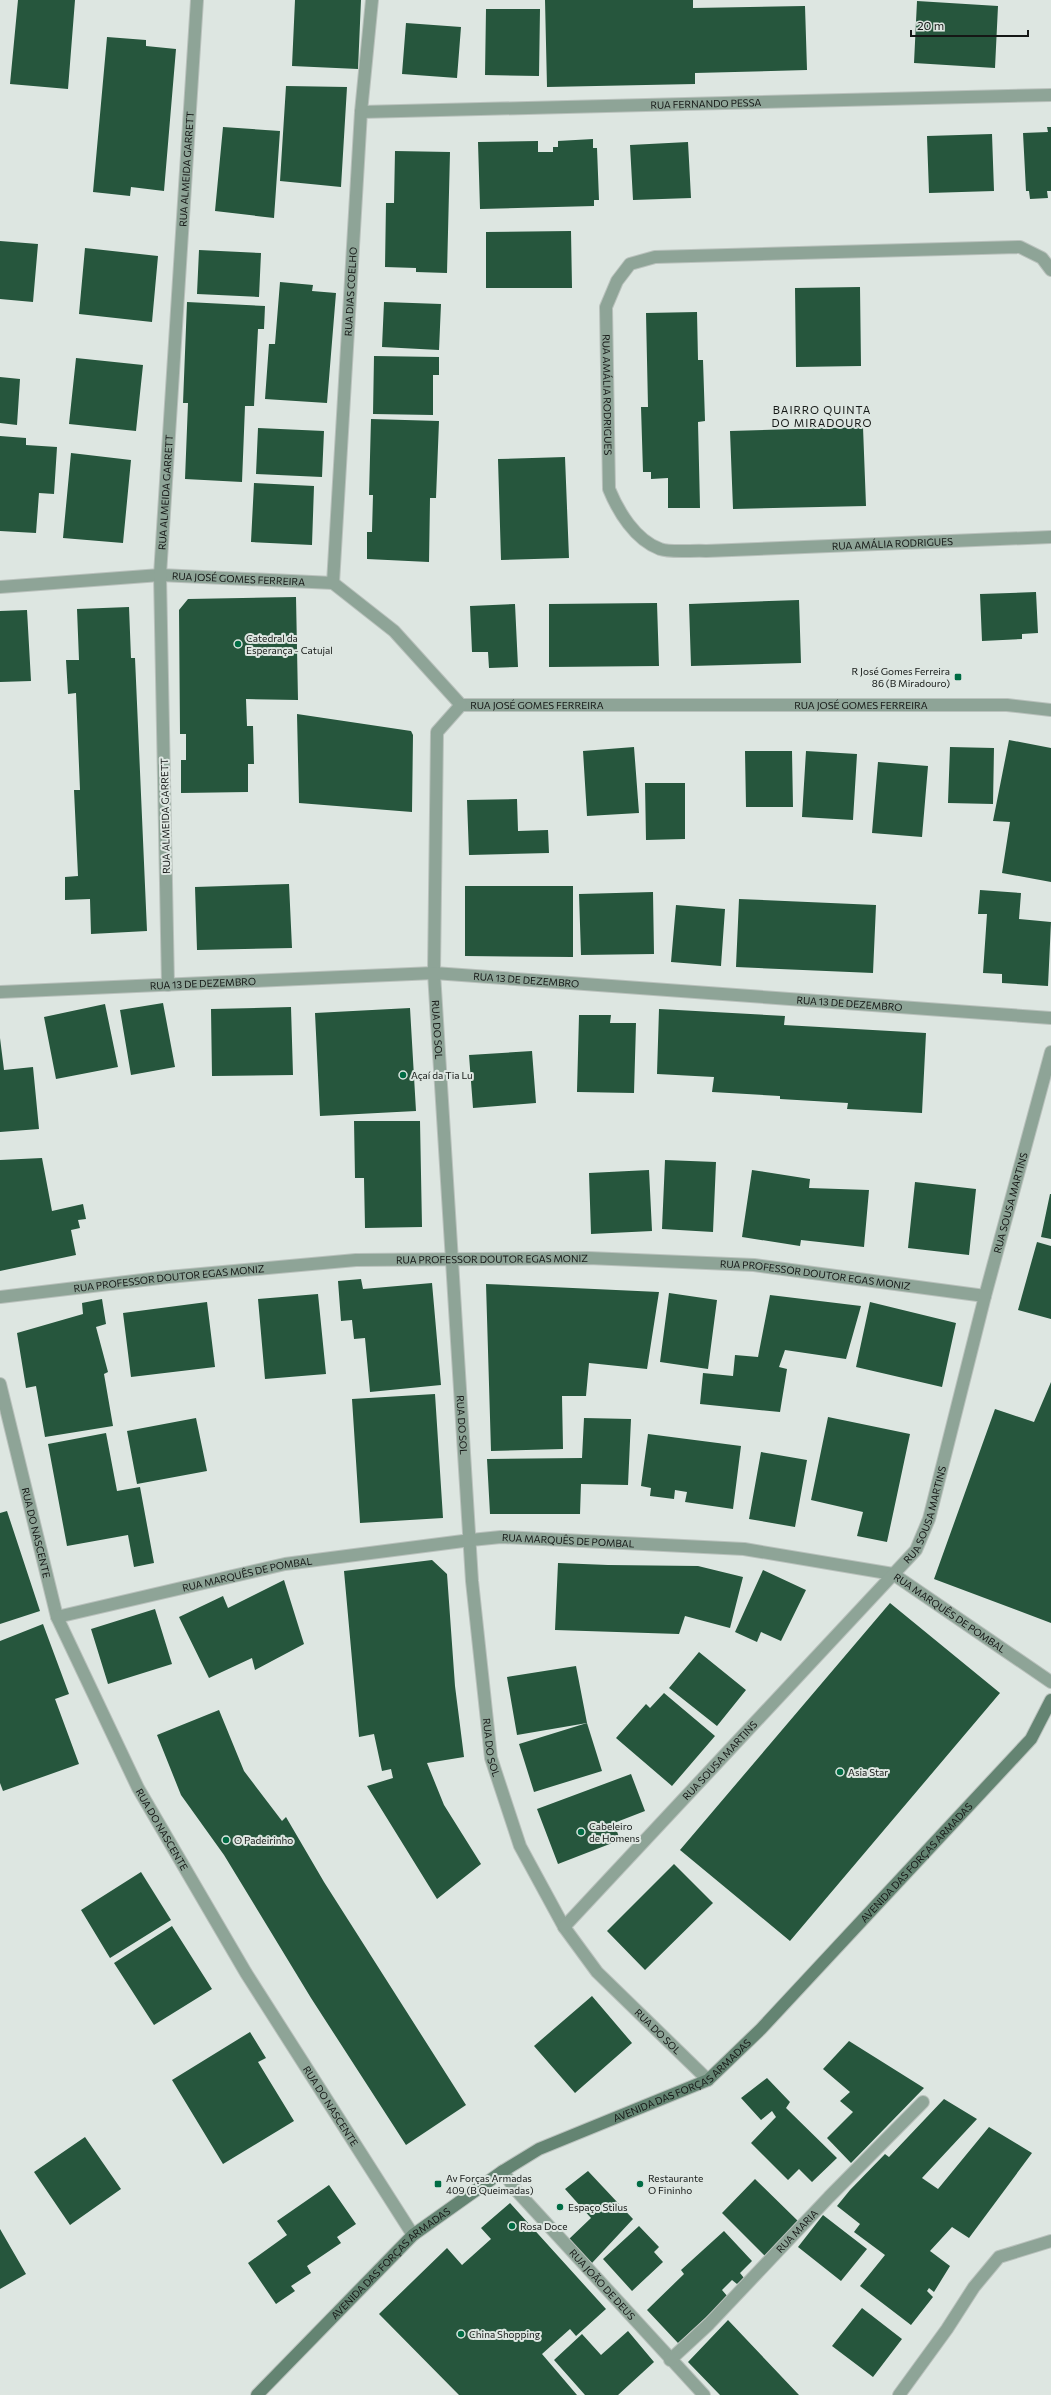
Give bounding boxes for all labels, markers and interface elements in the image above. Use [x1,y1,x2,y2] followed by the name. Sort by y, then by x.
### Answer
[911,12,1028,38] scale bar
[917,18,944,32] text: 20 m
[650,96,762,111] street label: RUA FERNANDO PESSA
[176,110,196,227] street label: RUA ALMEIDA GARRETT
[342,246,359,337] street label: RUA DIAS COELHO
[600,334,614,455] street label: RUA AMÁLIA RODRIGUES
[771,403,873,429] district label: BAIRRO QUINTA DO MIRADOURO
[156,434,175,550] street label: RUA ALMEIDA GARRETT
[832,535,953,552] street label: RUA AMÁLIA RODRIGUES
[172,570,305,588] street label: RUA JOSÉ GOMES FERREIRA
[246,632,333,656] place label: Catedral da Esperança - Catujal
[233,639,243,649] marker: Catedral da Esperança - Catujal
[852,665,950,689] place label: R José Gomes Ferreira 86 (B Miradouro)
[953,672,963,682] marker: R José Gomes Ferreira 86 (B Miradouro)
[470,699,604,711] street label: RUA JOSÉ GOMES FERREIRA
[794,699,928,711] street label: RUA JOSÉ GOMES FERREIRA
[158,758,172,874] street label: RUA ALMEIDA GARRETT
[473,970,580,990] street label: RUA 13 DE DEZEMBRO
[149,975,256,991] street label: RUA 13 DE DEZEMBRO
[796,993,903,1013] street label: RUA 13 DE DEZEMBRO
[430,1000,445,1060] street label: RUA DO SOL
[411,1069,473,1081] place label: Açaí da Tia Lu
[398,1070,408,1080] marker: Açaí da Tia Lu
[991,1151,1030,1254] street label: RUA SOUSA MARTINS
[396,1252,588,1266] street label: RUA PROFESSOR DOUTOR EGAS MONIZ
[720,1258,912,1292] street label: RUA PROFESSOR DOUTOR EGAS MONIZ
[73,1262,265,1294] street label: RUA PROFESSOR DOUTOR EGAS MONIZ
[454,1395,470,1455] street label: RUA DO SOL
[901,1464,948,1566] street label: RUA SOUSA MARTINS
[19,1486,53,1579] street label: RUA DO NASCENTE
[502,1531,635,1550] street label: RUA MARQUÊS DE POMBAL
[181,1555,313,1594] street label: RUA MARQUÊS DE POMBAL
[892,1570,1008,1655] street label: RUA MARQUÊS DE POMBAL
[481,1717,503,1779] street label: RUA DO SOL
[680,1718,760,1802] street label: RUA SOUSA MARTINS
[848,1766,888,1778] place label: Asia Star
[835,1767,845,1777] marker: Asia Star
[134,1786,191,1873] street label: RUA DO NASCENTE
[858,1800,975,1925] street label: AVENIDA DAS FORÇAS ARMADAS
[589,1820,640,1844] place label: Cabeleiro de Homens
[576,1827,586,1837] marker: Cabeleiro de Homens
[234,1834,293,1846] place label: O Padeirinho
[221,1835,231,1845] marker: O Padeirinho
[632,2006,684,2057] street label: RUA DO SOL
[611,2036,753,2124] street label: AVENIDA DAS FORÇAS ARMADAS
[301,2064,361,2148] street label: RUA DO NASCENTE
[446,2172,534,2196] place label: Av Forças Armadas 409 (B Queimadas)
[648,2172,703,2196] place label: Restaurante O Fininho
[433,2179,443,2189] marker: Av Forças Armadas 409 (B Queimadas)
[635,2179,645,2189] marker: Restaurante O Fininho
[568,2201,628,2213] place label: Espaço Stilus
[555,2202,565,2212] marker: Espaço Stilus
[328,2205,452,2322] street label: AVENIDA DAS FORÇAS ARMADAS
[774,2207,820,2255] street label: RUA MARIA
[520,2220,568,2232] place label: Rosa Doce
[507,2221,517,2231] marker: Rosa Doce
[567,2247,638,2322] street label: RUA JOÃO DE DEUS
[469,2328,541,2340] place label: China Shopping
[456,2329,466,2339] marker: China Shopping

